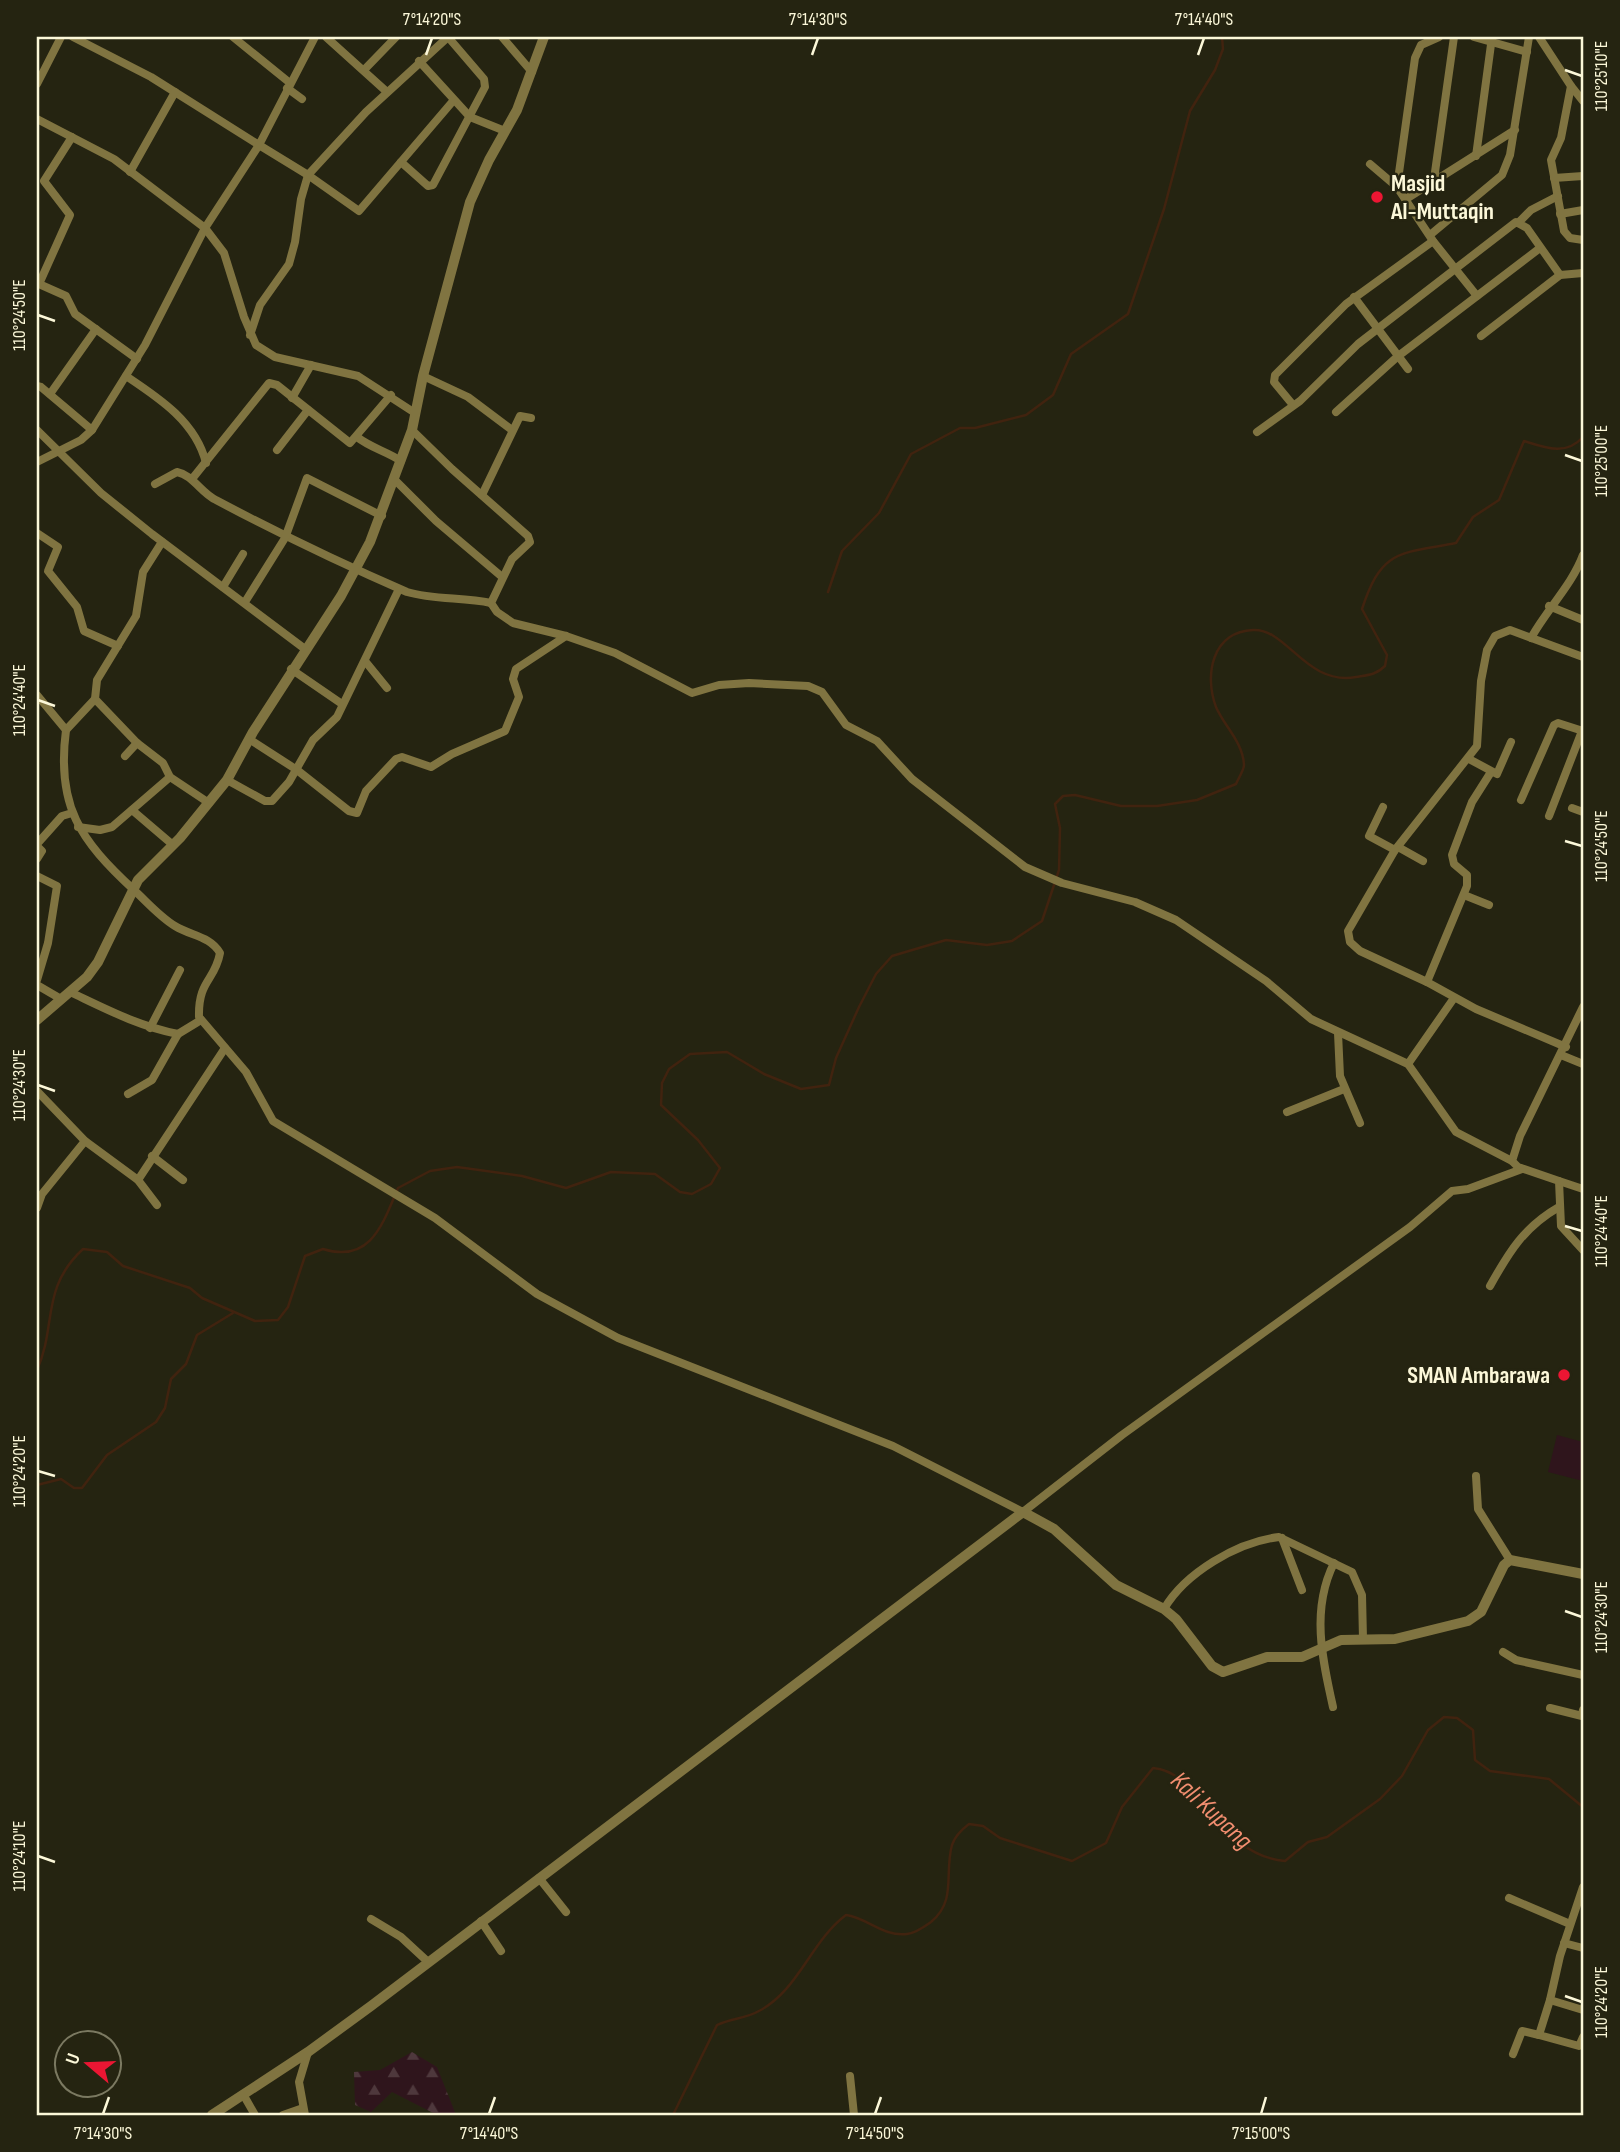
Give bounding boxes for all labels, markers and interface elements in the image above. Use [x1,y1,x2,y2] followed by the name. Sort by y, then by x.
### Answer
[403,9,461,30] text: 7°14'20"S
[789,9,847,30] text: 7°14'30"S
[1175,9,1233,30] text: 7°14'40"S
[1591,41,1612,111] text: 110°25'10"E
[1390,169,1494,226] place label: Masjid Al-Muttaqin
[1369,189,1385,205] marker: Masjid Al-Muttaqin
[9,279,30,351] text: 110°24'50"E
[1591,425,1612,497] text: 110°25'00"E
[9,664,30,736] text: 110°24'40"E
[1591,810,1612,882] text: 110°24'50"E
[9,1049,30,1121] text: 110°24'30"E
[1591,1195,1612,1267] text: 110°24'40"E
[1407,1361,1550,1390] place label: SMAN Ambarawa
[1556,1367,1572,1383] marker: SMAN Ambarawa
[9,1435,30,1507] text: 110°24'20"E
[1591,1581,1612,1653] text: 110°24'30"E
[1164,1766,1258,1857] water label: Kali Kupang
[9,1821,30,1891] text: 110°24'10"E
[1591,1966,1612,2038] text: 110°24'20"E
[52,2030,122,2100] north arrow
[61,2051,86,2067] text: U
[74,2123,132,2144] text: 7°14'30"S
[460,2123,518,2144] text: 7°14'40"S
[846,2123,904,2144] text: 7°14'50"S
[1232,2123,1291,2144] text: 7°15'00"S

